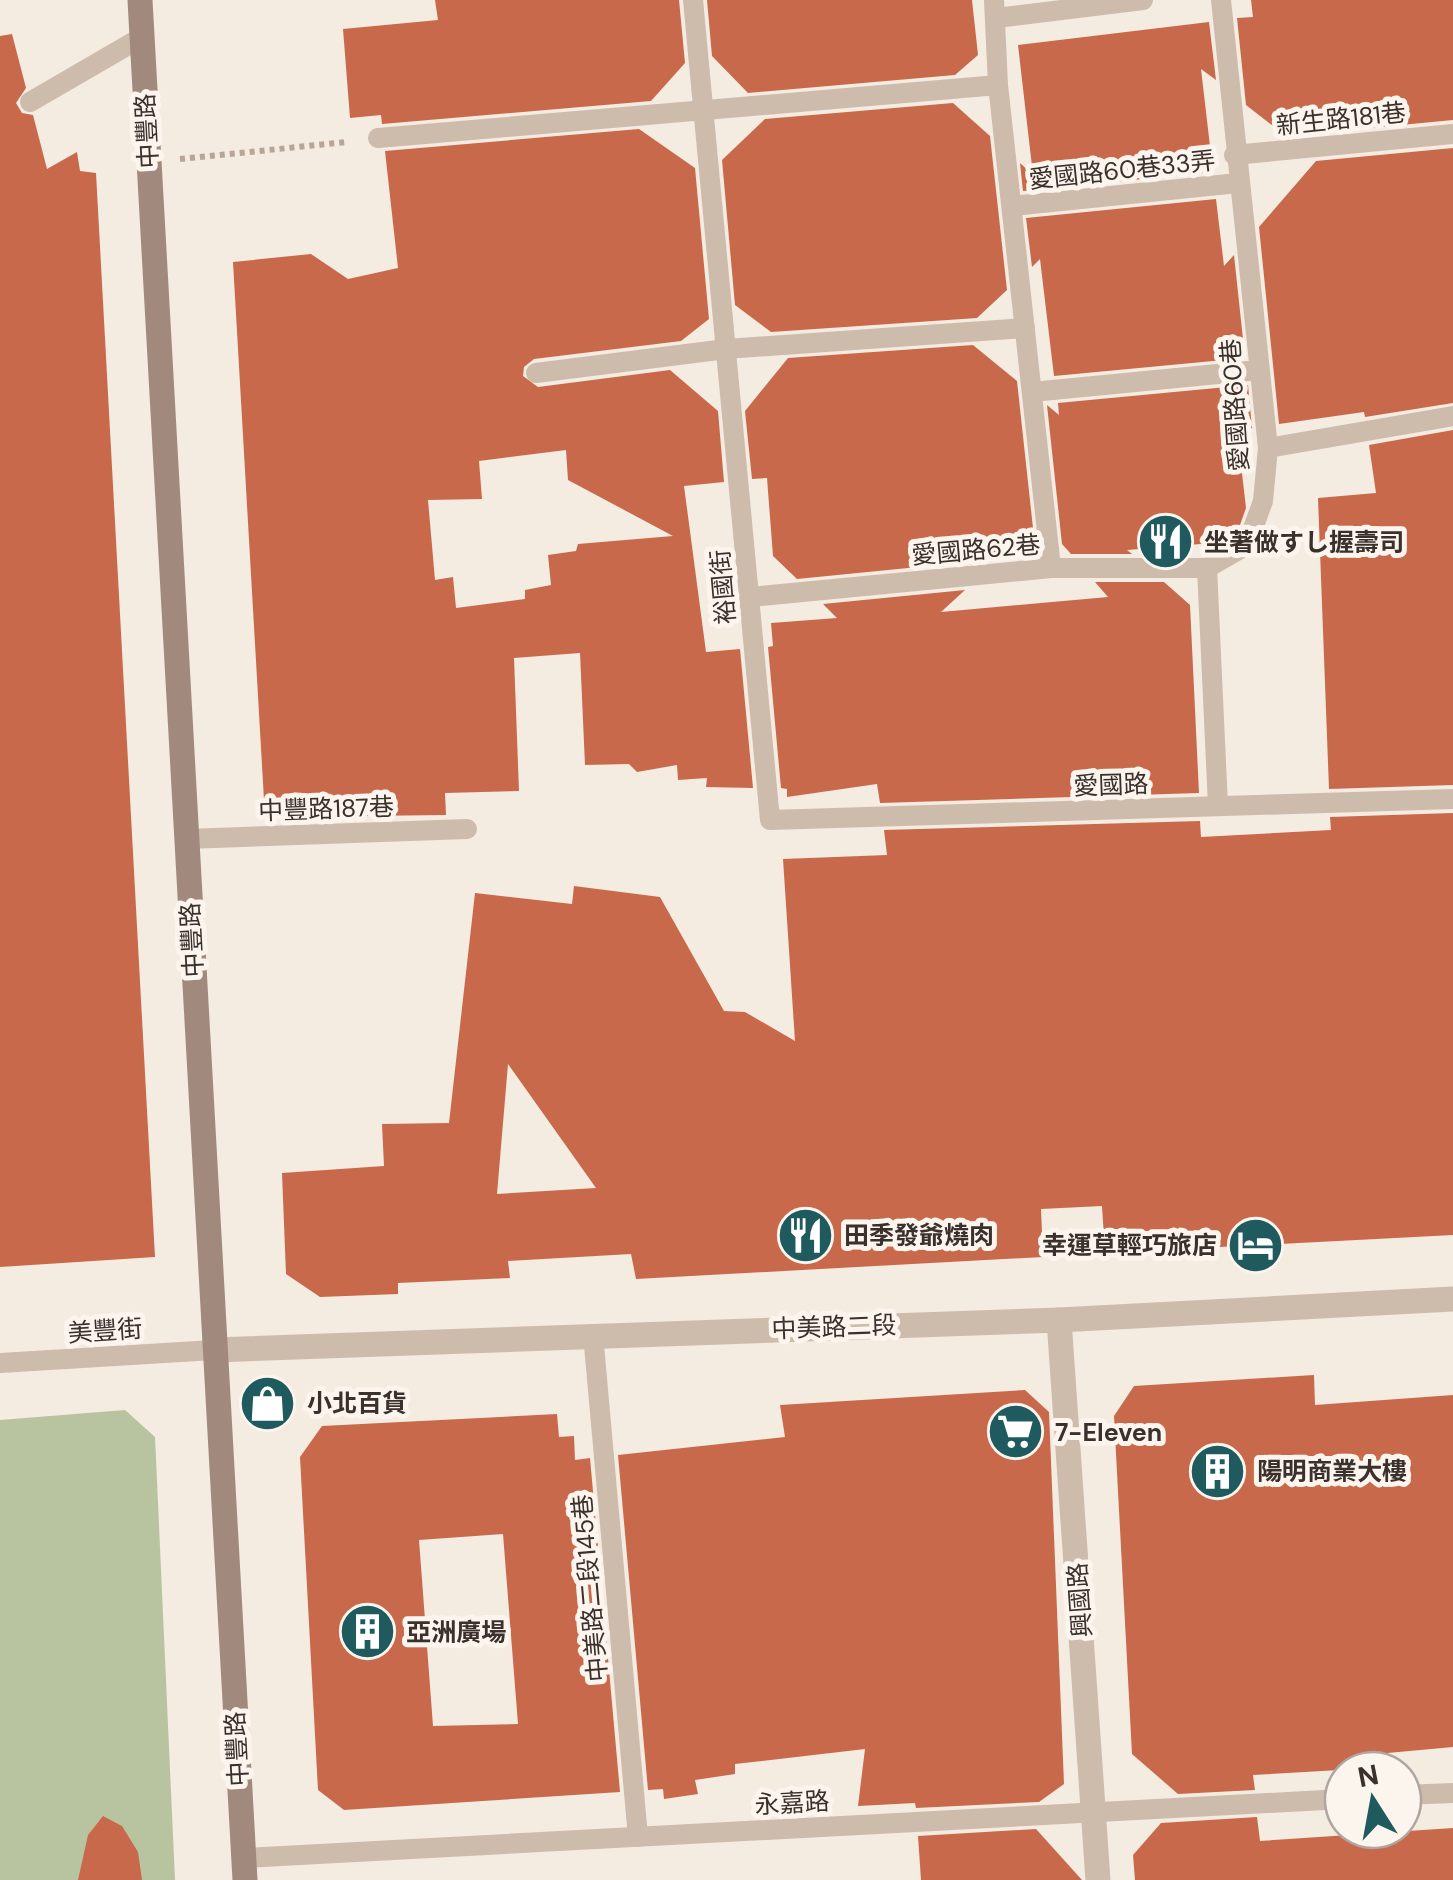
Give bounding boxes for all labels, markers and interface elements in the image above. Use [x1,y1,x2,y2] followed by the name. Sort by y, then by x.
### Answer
[129,93,165,169] street label: 中豐路
[1274,96,1408,142] street label: 新生路181巷
[1027,144,1217,196] street label: 愛國路60巷33弄
[1214,338,1256,472] street label: 愛國路60巷
[1135,512,1195,572] restaurant icon: 坐著做すし握壽司
[1204,526,1404,559] place label: 坐著做すし握壽司
[910,528,1042,572] street label: 愛國路62巷
[703,548,743,626] street label: 裕國街
[1073,767,1149,803] street label: 愛國路
[258,790,394,828] street label: 中豐路187巷
[174,902,210,978] street label: 中豐路
[775,1205,835,1265] restaurant icon: 田季發爺燒肉
[1226,1215,1286,1275] hotel icon: 幸運草輕巧旅店
[844,1219,994,1252] place label: 田季發爺燒肉
[1042,1229,1217,1262] place label: 幸運草輕巧旅店
[771,1308,897,1346] street label: 中美路二段
[66,1312,144,1350] street label: 美豐街
[238,1373,298,1433] shop icon: 小北百貨
[307,1387,407,1420] place label: 小北百貨
[986,1402,1046,1462] supermarket icon: 7-Eleven
[1055,1416,1162,1449] place label: 7-Eleven
[1188,1441,1248,1501] building icon: 陽明商業大樓
[1257,1455,1407,1488] place label: 陽明商業大樓
[565,1493,615,1683] street label: 中美路二段145巷
[1061,1561,1099,1639] street label: 興國路
[337,1602,397,1662] building icon: 亞洲廣場
[406,1616,506,1649] place label: 亞洲廣場
[219,1711,255,1787] street label: 中豐路
[1323,1750,1423,1850] north arrow
[1355,1756,1382,1796] text: N
[754,1785,830,1821] street label: 永嘉路

